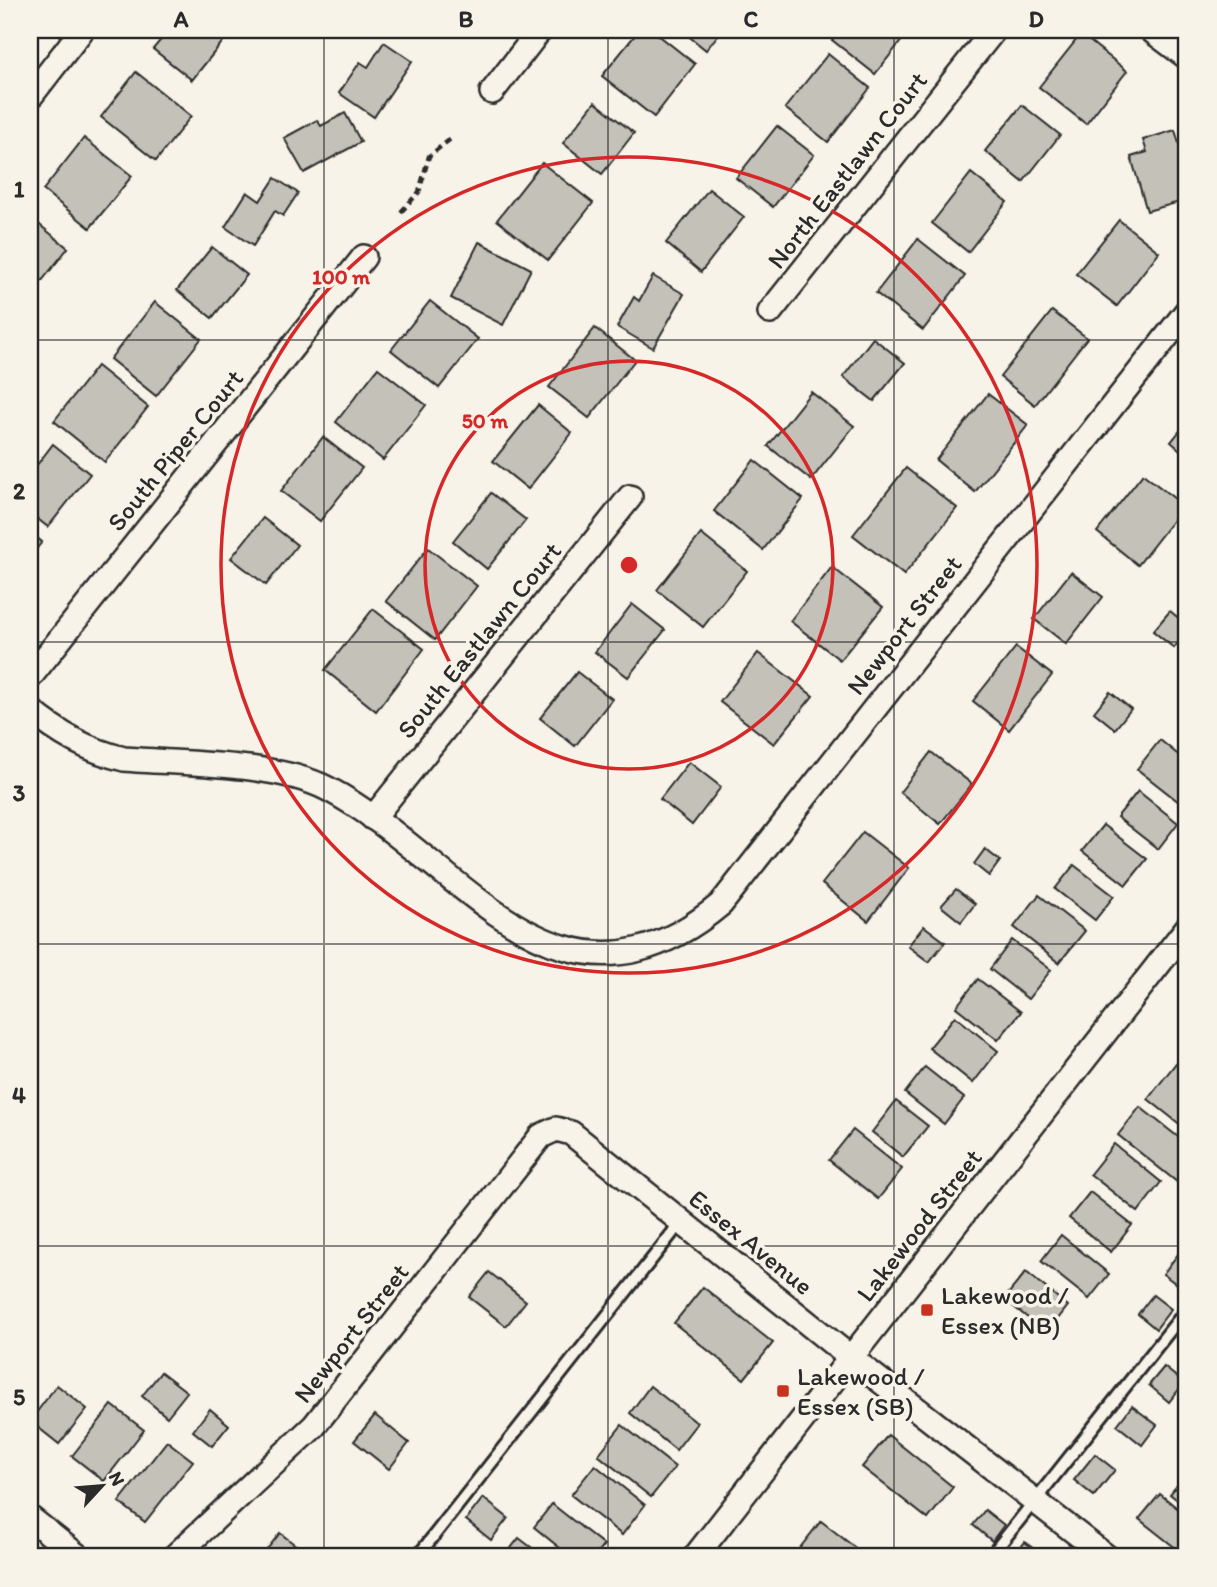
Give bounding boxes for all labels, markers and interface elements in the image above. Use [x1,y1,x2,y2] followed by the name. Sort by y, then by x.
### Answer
[173,5,189,33] text: A
[459,5,474,33] text: B
[744,5,759,33] text: C
[1028,5,1044,33] text: D
[760,65,934,275] street label: North Eastlawn Court
[14,175,25,203] text: 1
[312,264,370,289] text: 100 m
[100,363,250,537] street label: South Piper Court
[462,408,509,433] text: 50 m
[13,477,26,505] text: 2
[390,535,568,745] street label: South Eastlawn Court
[839,548,969,701] street label: Newport Street
[617,553,641,577] centre of rings
[13,779,26,807] text: 3
[12,1081,26,1109] text: 4
[849,1142,989,1308] street label: Lakewood Street
[683,1182,819,1302] street label: Essex Avenue
[286,1256,416,1409] street label: Newport Street
[941,1279,1069,1341] place label: Lakewood / Essex (NB)
[919,1302,935,1318] marker: Lakewood / Essex (NB)
[797,1360,925,1422] place label: Lakewood / Essex (SB)
[13,1383,25,1411] text: 5
[775,1383,791,1399] marker: Lakewood / Essex (SB)
[66,1450,136,1520] north arrow
[104,1468,130,1490] text: N

